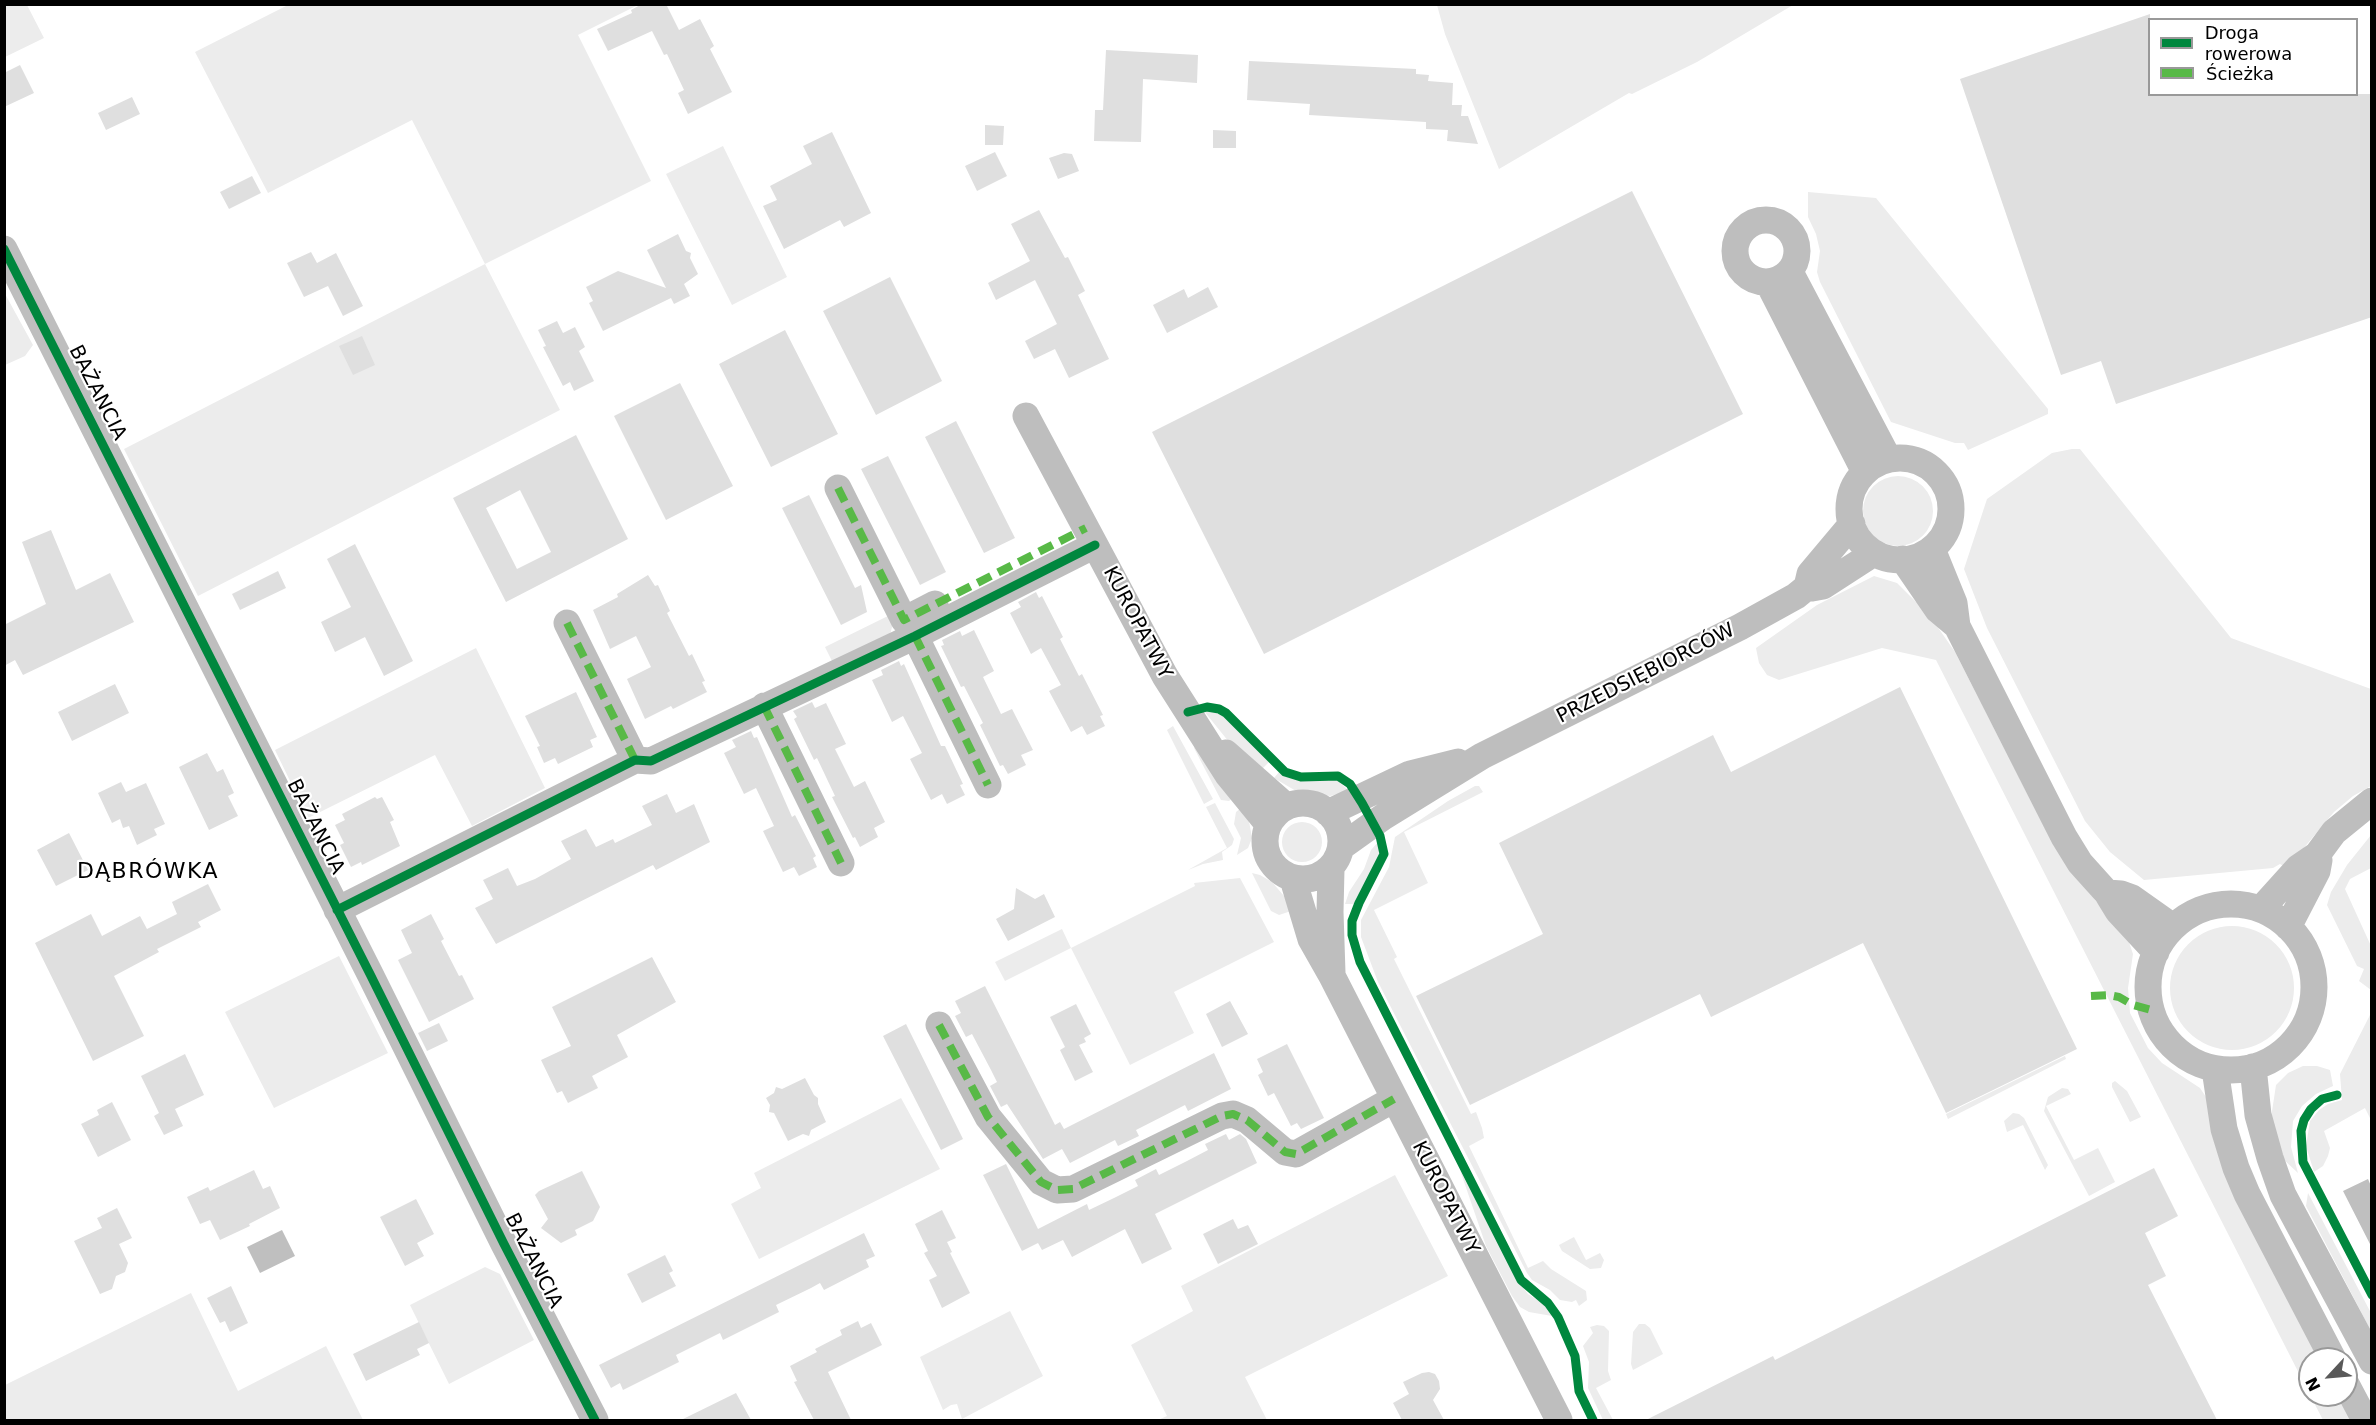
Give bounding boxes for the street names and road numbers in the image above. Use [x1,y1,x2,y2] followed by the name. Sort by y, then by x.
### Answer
[63,342,131,444] street label: BAŻANCIA
[1097,563,1177,683] street label: KUROPATWY
[1553,619,1739,729] street label: PRZEDSIĘBIORCÓW
[281,776,349,878] street label: BAŻANCIA
[1406,1137,1484,1259] street label: KUROPATWY
[499,1210,567,1312] street label: BAŻANCIA

